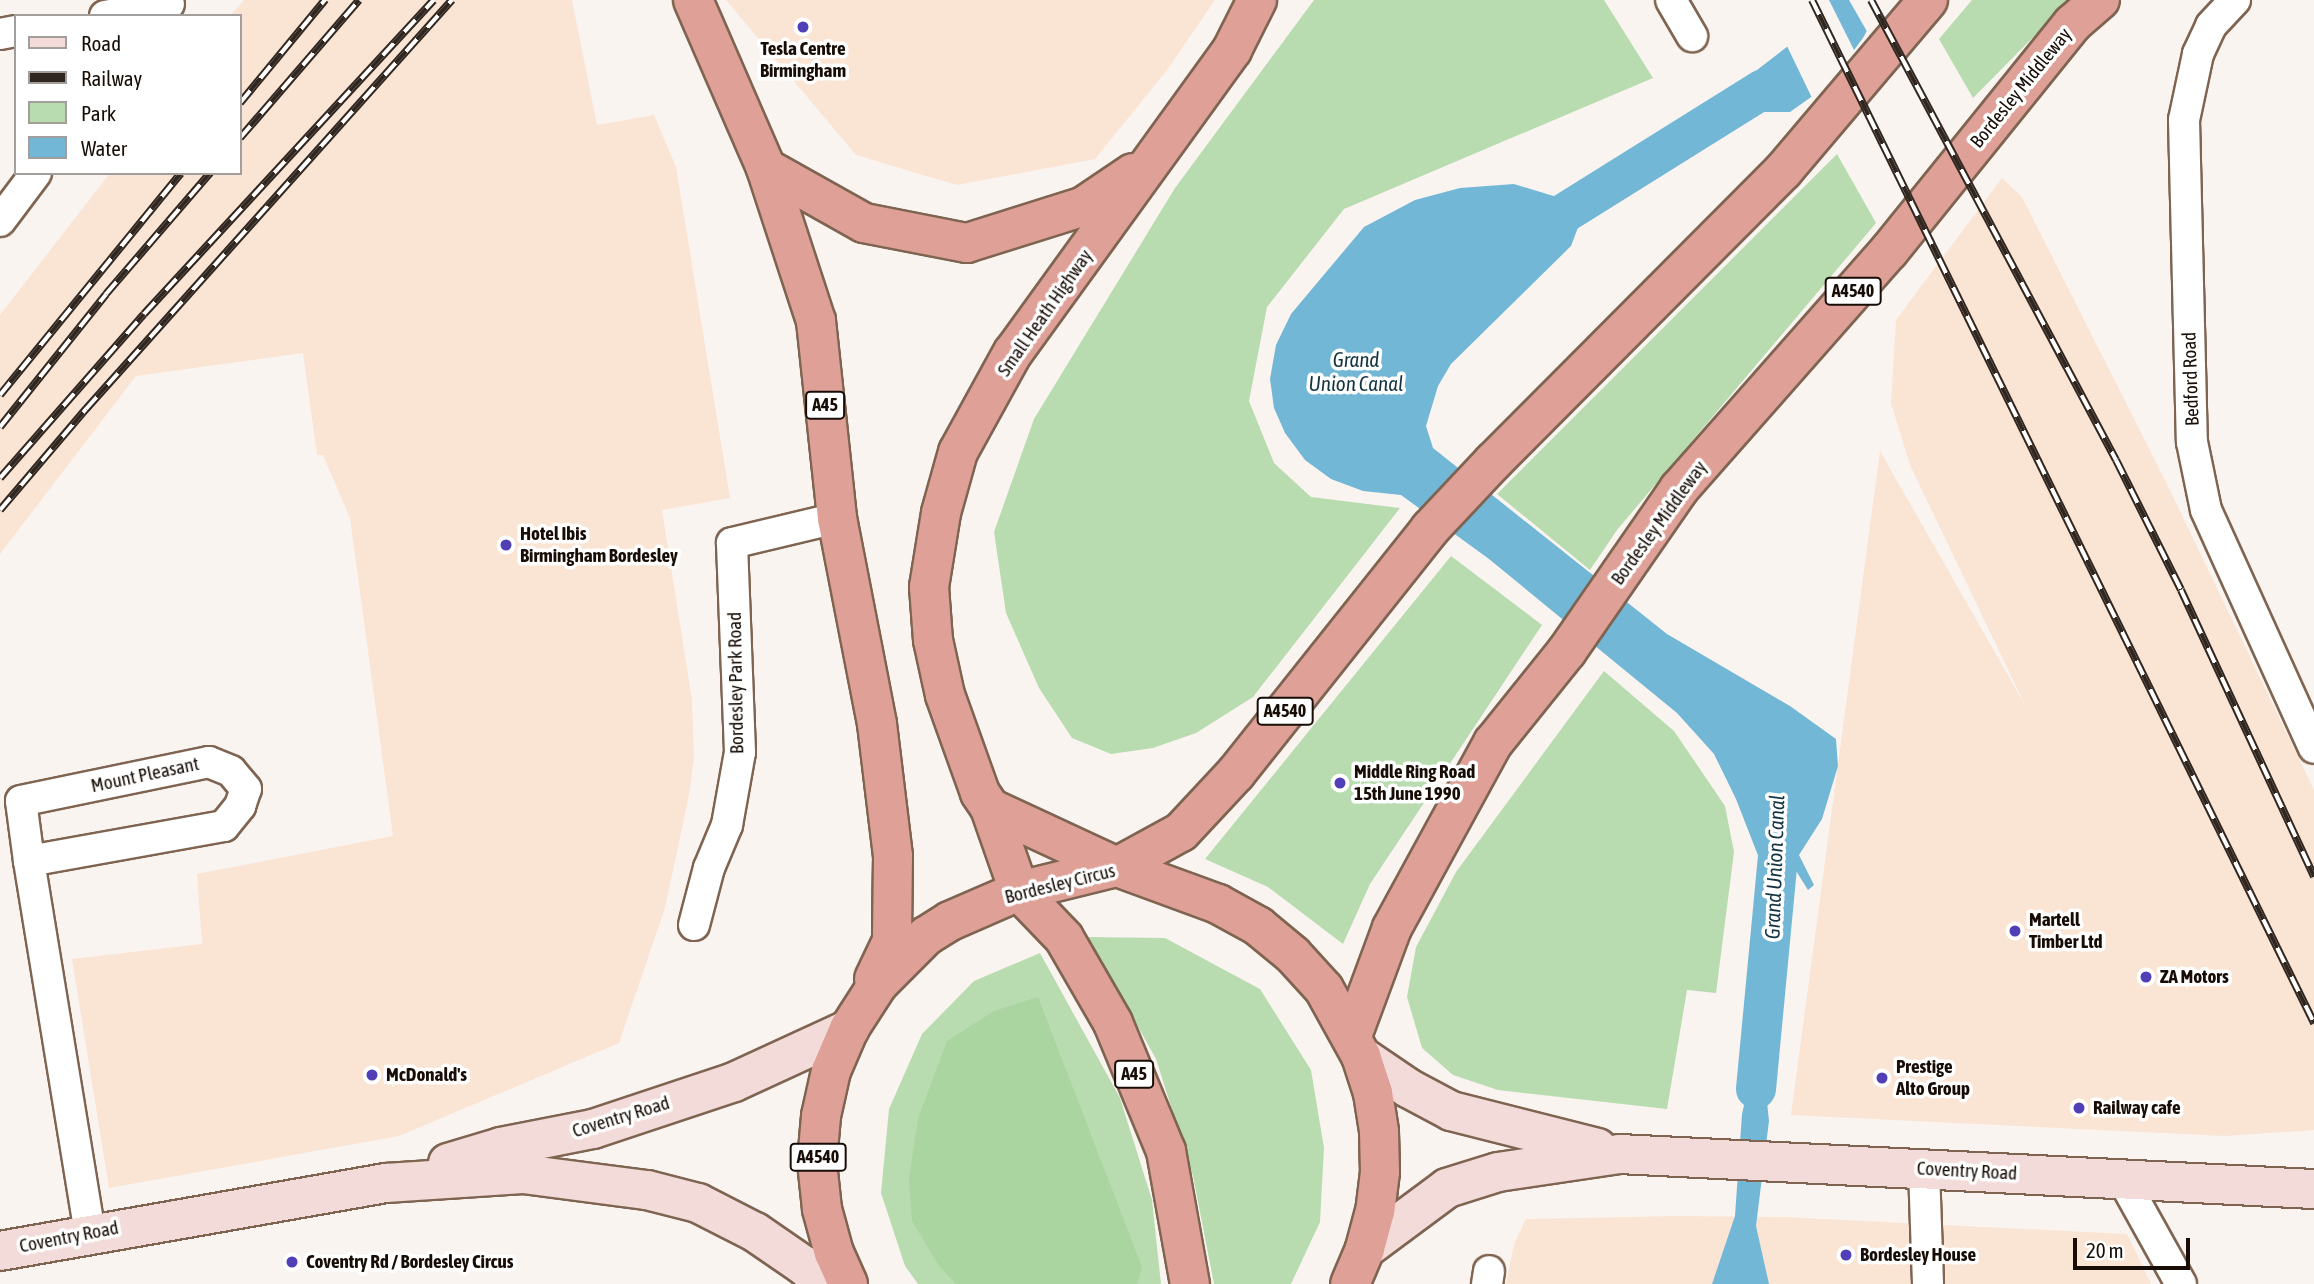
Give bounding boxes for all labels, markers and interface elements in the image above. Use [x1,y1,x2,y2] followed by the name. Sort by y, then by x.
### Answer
[14,14,242,175] legend
[795,19,811,35] marker: Tesla Centre Birmingham
[1966,23,2076,153] street label: Bordesley Middleway
[81,31,121,55] text: Road
[760,38,846,82] place label: Tesla Centre Birmingham
[81,66,142,90] text: Railway
[81,101,116,125] text: Park
[81,136,127,160] text: Water
[993,245,1097,381] street label: Small Heath Highway
[1823,276,1883,306] road number: A4540
[2178,332,2204,426] street label: Bedford Road
[1308,346,1404,396] water label: Grand Union Canal
[804,390,846,419] road number: A45
[1606,457,1712,589] street label: Bordesley Middleway
[520,523,678,567] place label: Hotel Ibis Birmingham Bordesley
[498,537,514,553] marker: Hotel Ibis Birmingham Bordesley
[723,612,749,754] street label: Bordesley Park Road
[1255,696,1315,726] road number: A4540
[89,752,201,798] street label: Mount Pleasant
[1354,761,1475,805] place label: Middle Ring Road 15th June 1990
[1332,775,1348,791] marker: Middle Ring Road 15th June 1990
[1759,794,1789,940] water label: Grand Union Canal
[1002,859,1118,909] street label: Bordesley Circus
[2029,909,2102,953] place label: Martell Timber Ltd
[2007,923,2023,939] marker: Martell Timber Ltd
[2160,966,2229,988] place label: ZA Motors
[2138,969,2154,985] marker: ZA Motors
[1896,1056,1970,1100] place label: Prestige Alto Group
[1113,1059,1155,1088] road number: A45
[386,1064,467,1086] place label: McDonald's
[364,1067,380,1083] marker: McDonald's
[1874,1070,1890,1086] marker: Prestige Alto Group
[570,1091,672,1143] street label: Coventry Road
[2093,1097,2181,1119] place label: Railway cafe
[2071,1100,2087,1116] marker: Railway cafe
[788,1142,848,1172] road number: A4540
[1916,1157,2018,1185] street label: Coventry Road
[17,1216,121,1258] street label: Coventry Road
[2076,1224,2193,1268] scale bar
[2086,1238,2124,1262] text: 20 m
[1860,1244,1976,1266] place label: Bordesley House
[1838,1247,1854,1263] marker: Bordesley House
[306,1251,513,1273] place label: Coventry Rd / Bordesley Circus
[284,1254,300,1270] marker: Coventry Rd / Bordesley Circus

